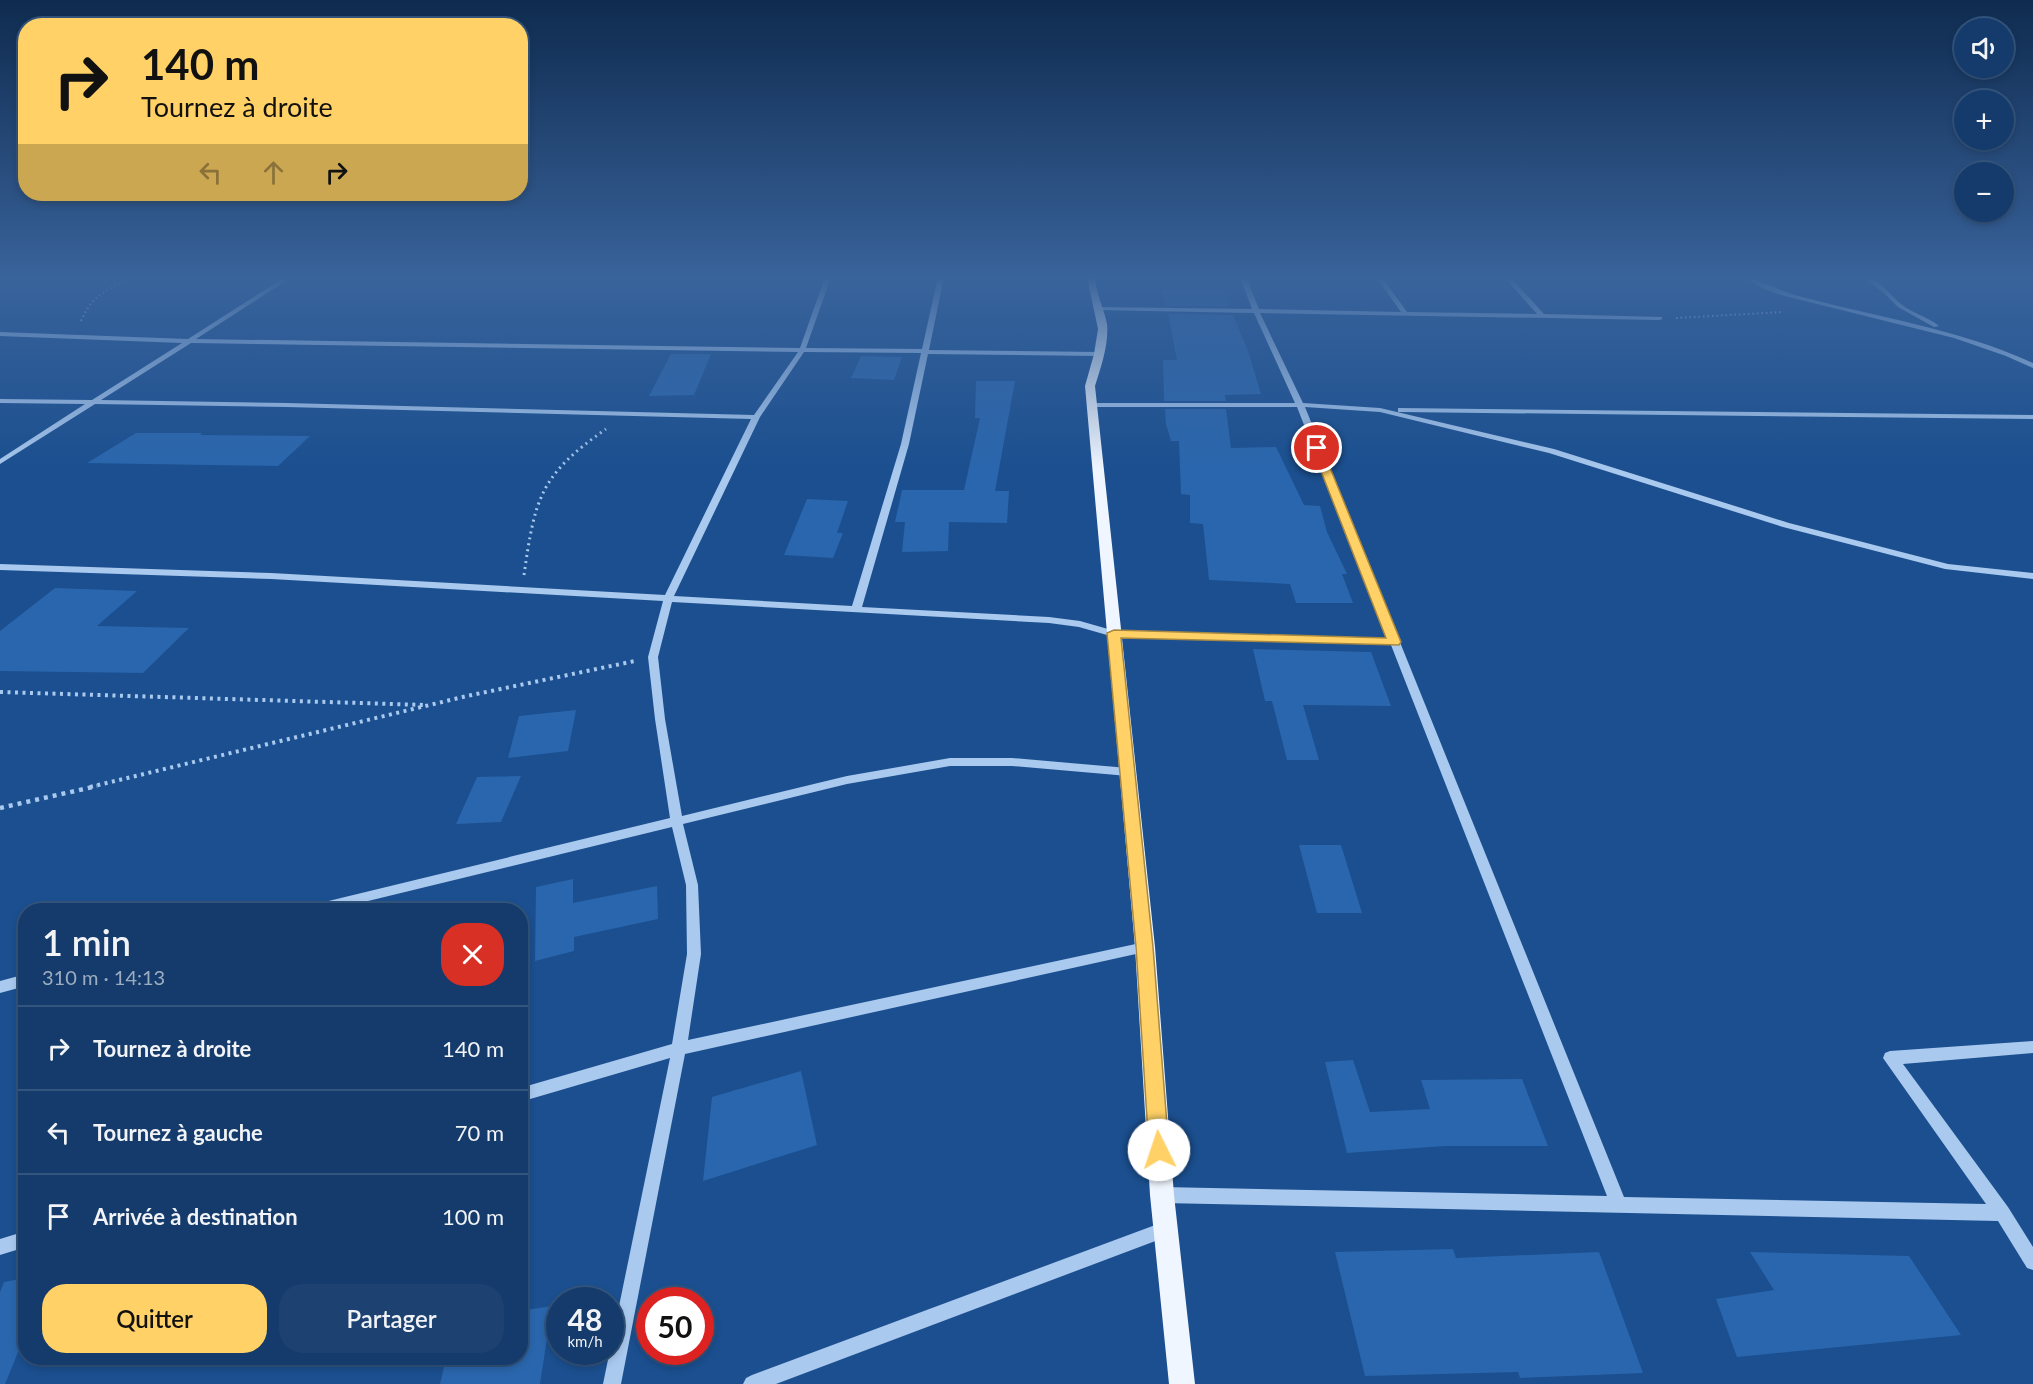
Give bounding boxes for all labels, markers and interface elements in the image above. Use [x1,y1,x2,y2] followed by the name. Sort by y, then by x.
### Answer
[1954,18,2014,222] map controls
[1954,18,2014,78] button: sound
[141,39,259,89] text: 140 m
[42,42,120,120] icon: right
[141,90,333,123] text: Tournez à droite
[1954,90,2014,150] button: +
[194,156,227,189] icon: left
[257,156,290,189] icon: ahead
[320,156,353,189] icon: right
[1954,162,2014,222] button: −
[1291,422,1342,473] pin
[1300,431,1333,464] icon: arrive
[42,920,131,964] text: 1 min
[441,923,504,986] button: close
[42,965,165,989] text: 310 m · 14:13
[42,1032,75,1065] icon: right
[93,1035,251,1062] text: Tournez à droite
[442,1035,504,1062] text: 140 m
[42,1116,75,1149] icon: left
[1127,1118,1191,1182] position arrow
[93,1119,263,1146] text: Tournez à gauche
[455,1119,504,1146] text: 70 m
[42,1200,75,1233] icon: arrive
[93,1203,298,1230] text: Arrivée à destination
[442,1203,504,1230] text: 100 m
[42,1284,267,1353] button: Quitter
[279,1284,504,1353] button: Partager
[636,1287,714,1365] speed limit sign: 50
[568,1301,602,1337] text: 48
[567,1332,603,1350] text: km/h

